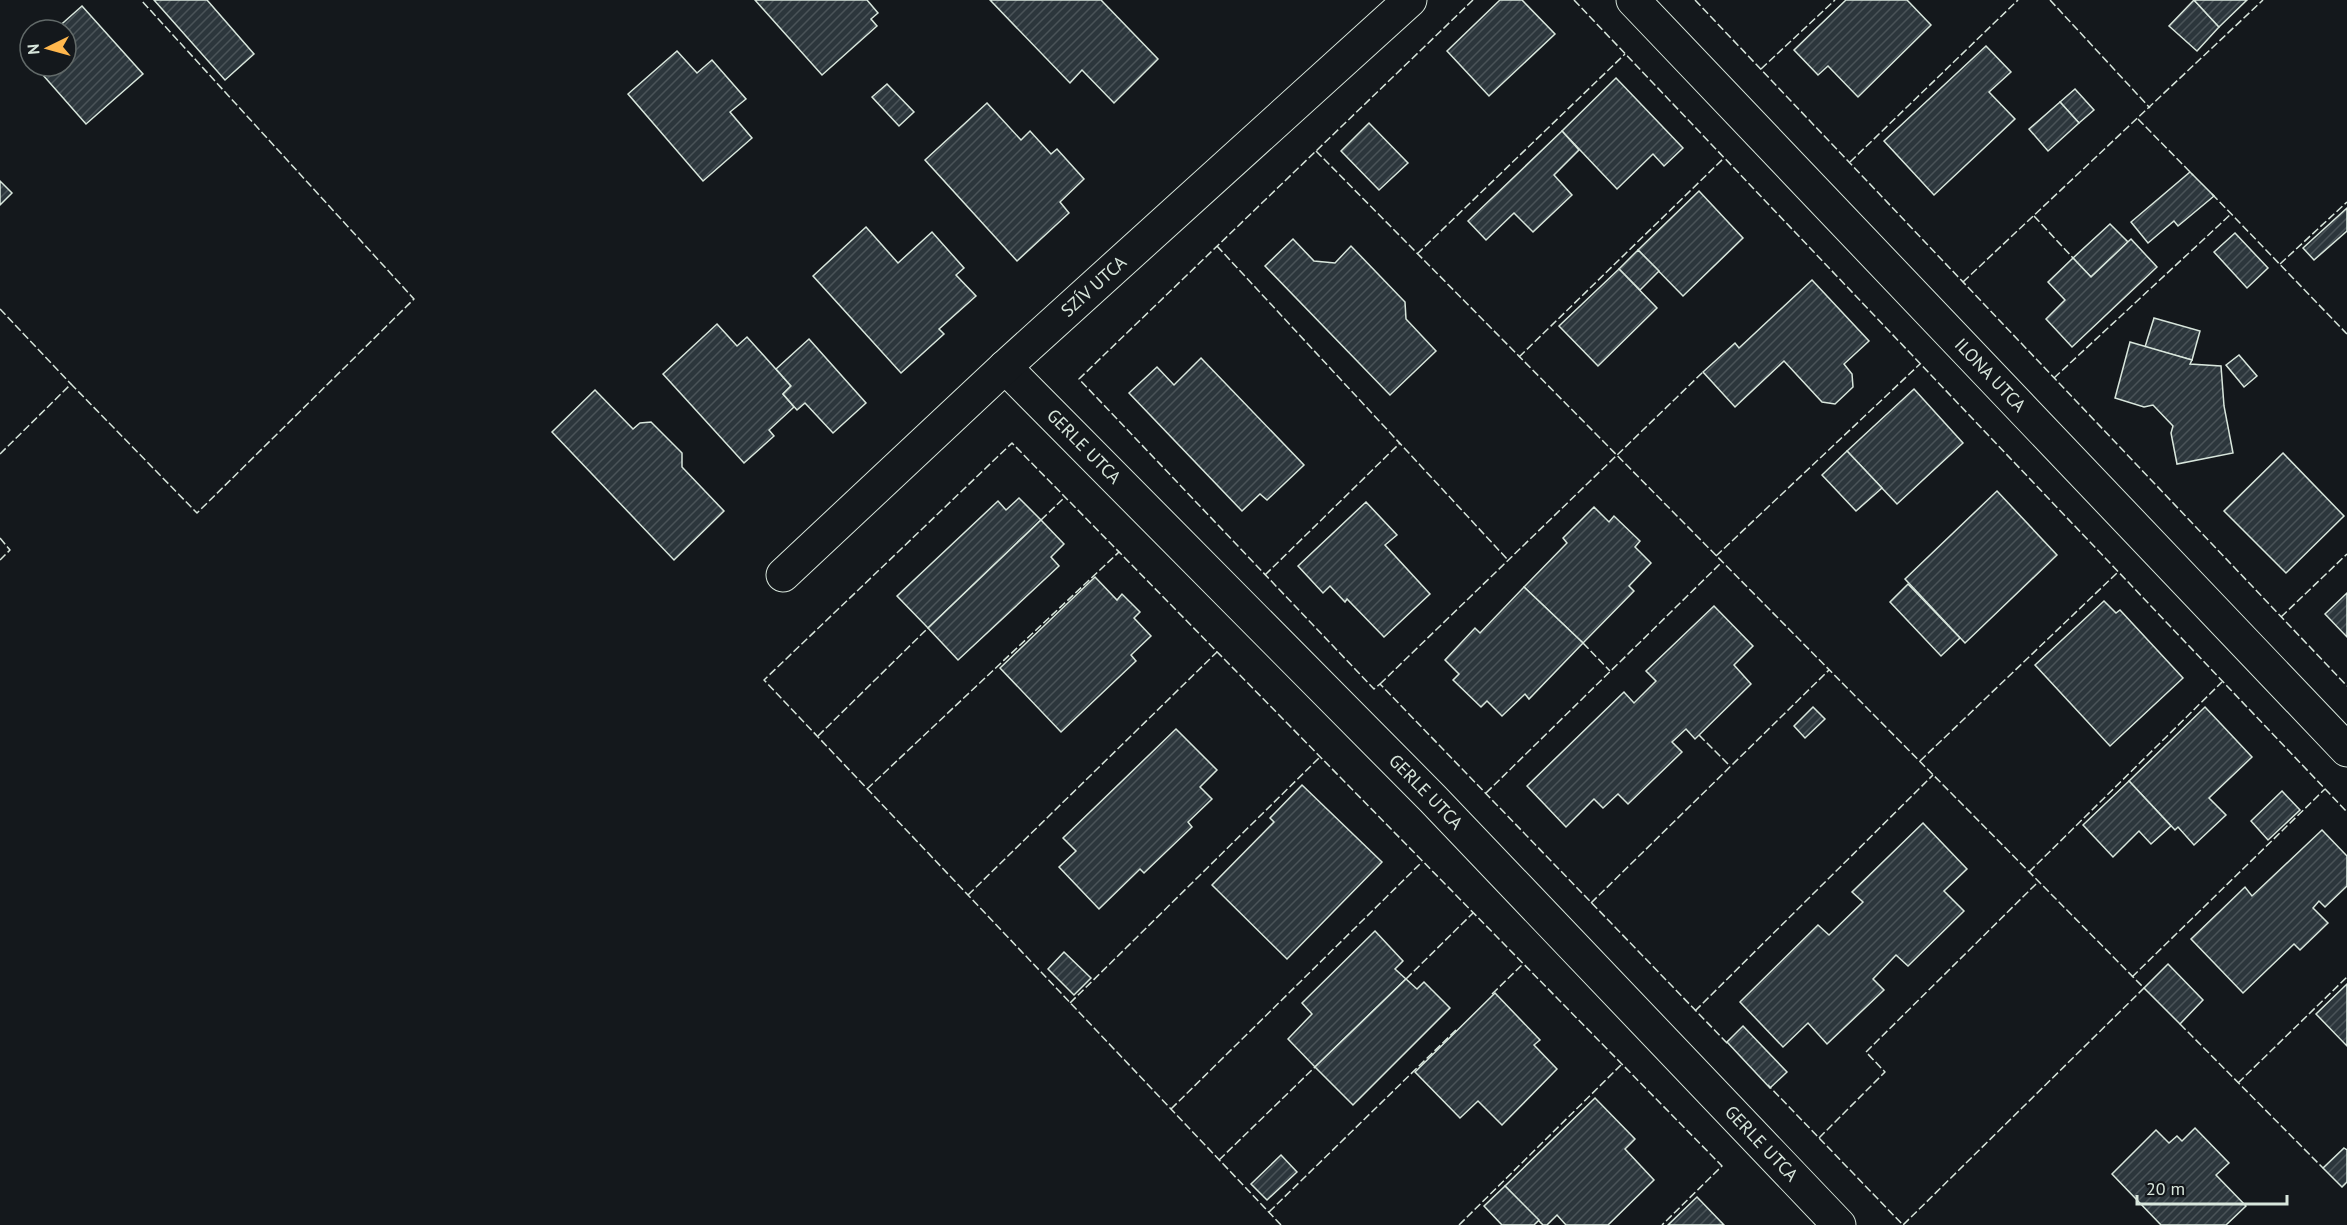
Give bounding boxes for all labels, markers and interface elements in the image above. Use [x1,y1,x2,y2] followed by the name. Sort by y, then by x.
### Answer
[18,18,78,78] north arrow
[23,43,43,55] text: N
[1056,250,1131,322] street label: SZÍV UTCA
[1950,333,2031,417] street label: ILONA UTCA
[1042,404,1127,489] street label: GERLE UTCA
[1384,749,1468,834] street label: GERLE UTCA
[1720,1100,1804,1186] street label: GERLE UTCA
[2137,1168,2287,1206] scale bar
[2146,1177,2185,1200] text: 20 m

